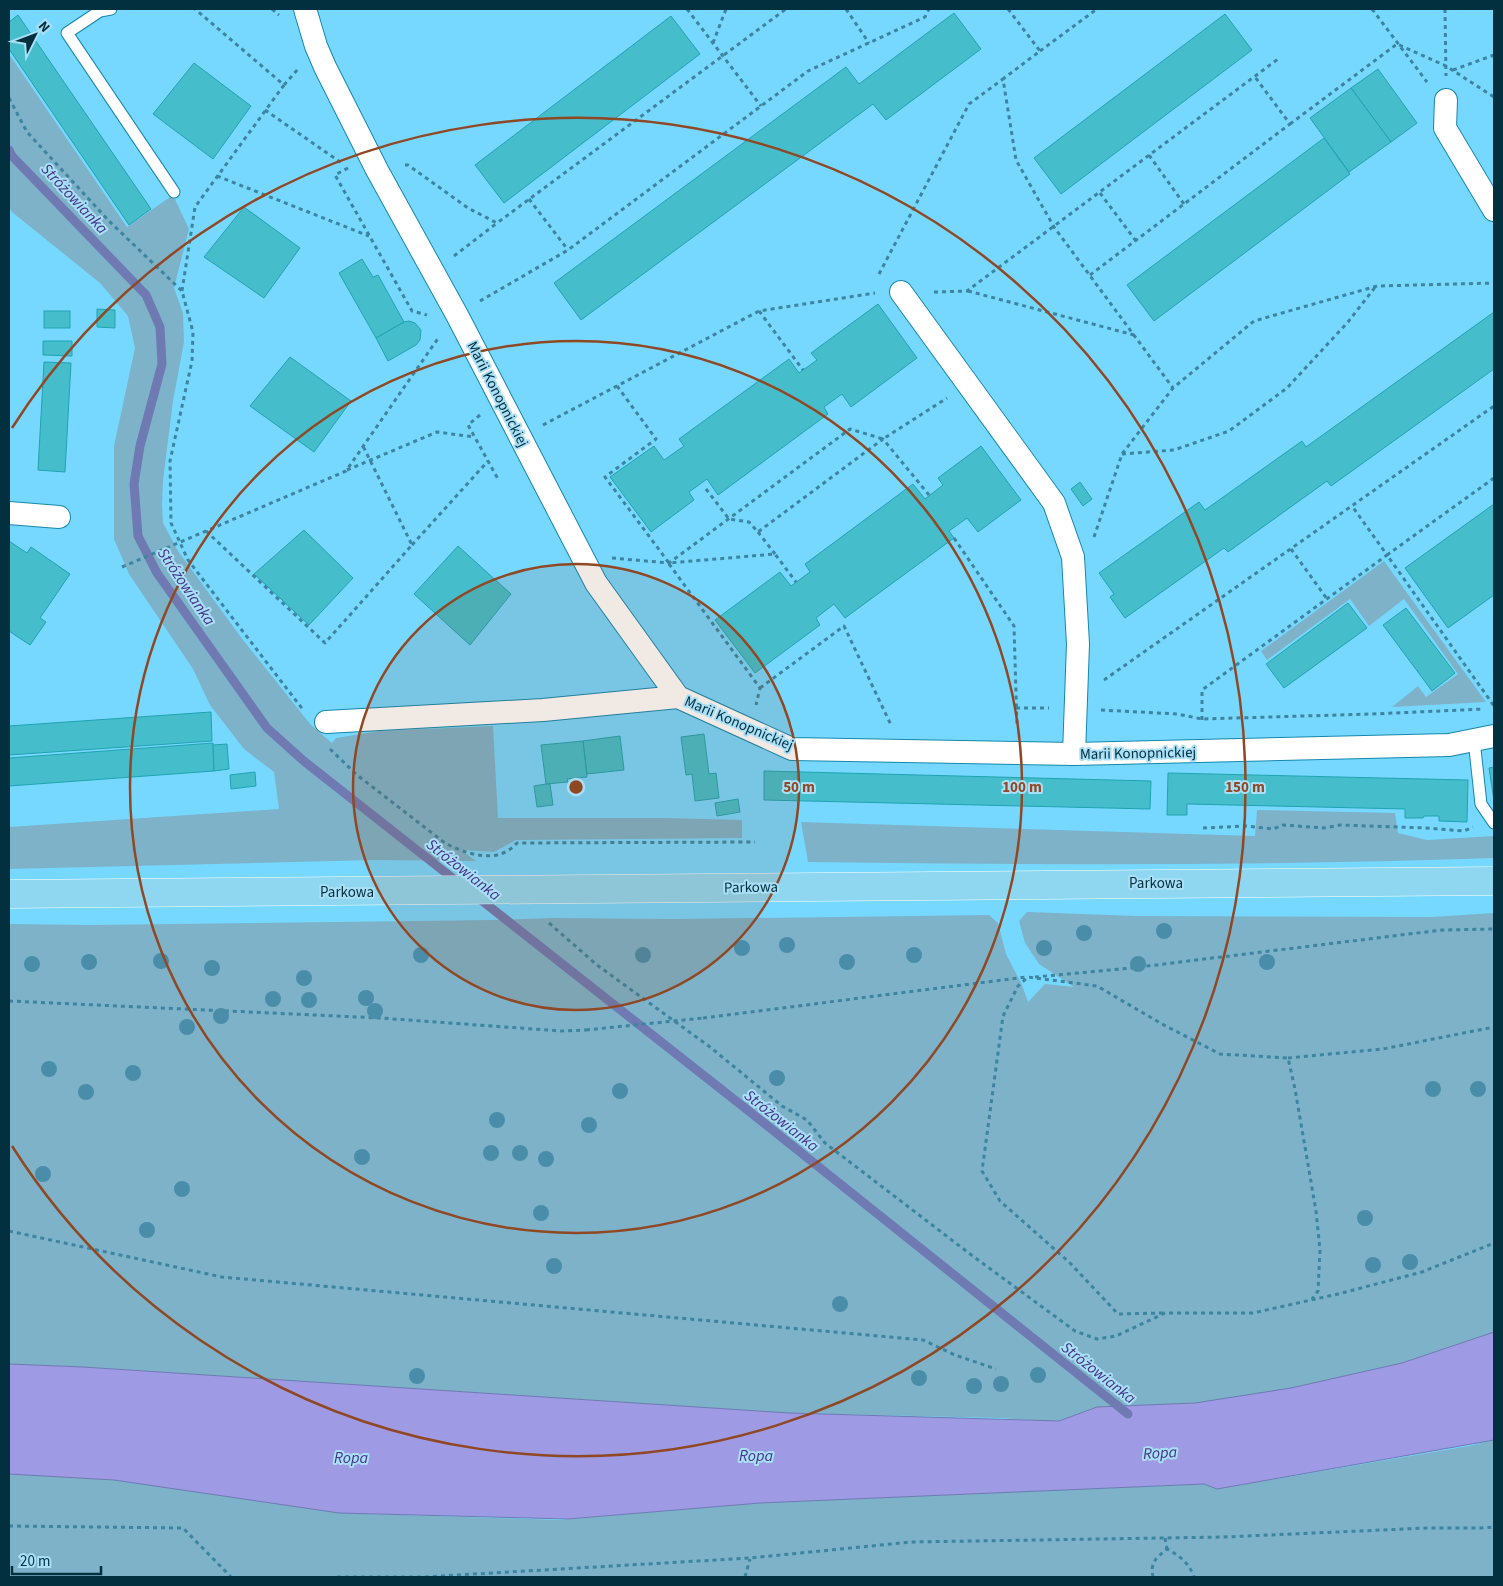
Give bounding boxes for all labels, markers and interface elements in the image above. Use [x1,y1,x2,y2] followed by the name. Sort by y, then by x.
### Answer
[10,10,60,60] north arrow
[33,17,54,37] text: N
[36,159,113,239] water label: Stróżowianka
[462,338,533,451] street label: Marii Konopnickiej
[152,543,220,630] water label: Stróżowianka
[681,691,796,756] street label: Marii Konopnickiej
[1080,742,1196,765] street label: Marii Konopnickiej
[783,777,815,798] text: 50 m
[1002,777,1042,798] text: 100 m
[1225,777,1265,798] text: 150 m
[567,778,585,796] centre of rings
[422,834,506,906] water label: Stróżowianka
[1129,873,1183,894] street label: Parkowa
[724,877,778,898] street label: Parkowa
[320,882,374,903] street label: Parkowa
[740,1085,824,1157] water label: Stróżowianka
[1057,1337,1141,1409] water label: Stróżowianka
[1142,1441,1178,1465] water label: Ropa
[739,1445,773,1467] water label: Ropa
[334,1447,368,1469] water label: Ropa
[12,1544,101,1576] scale bar
[20,1551,50,1572] text: 20 m

